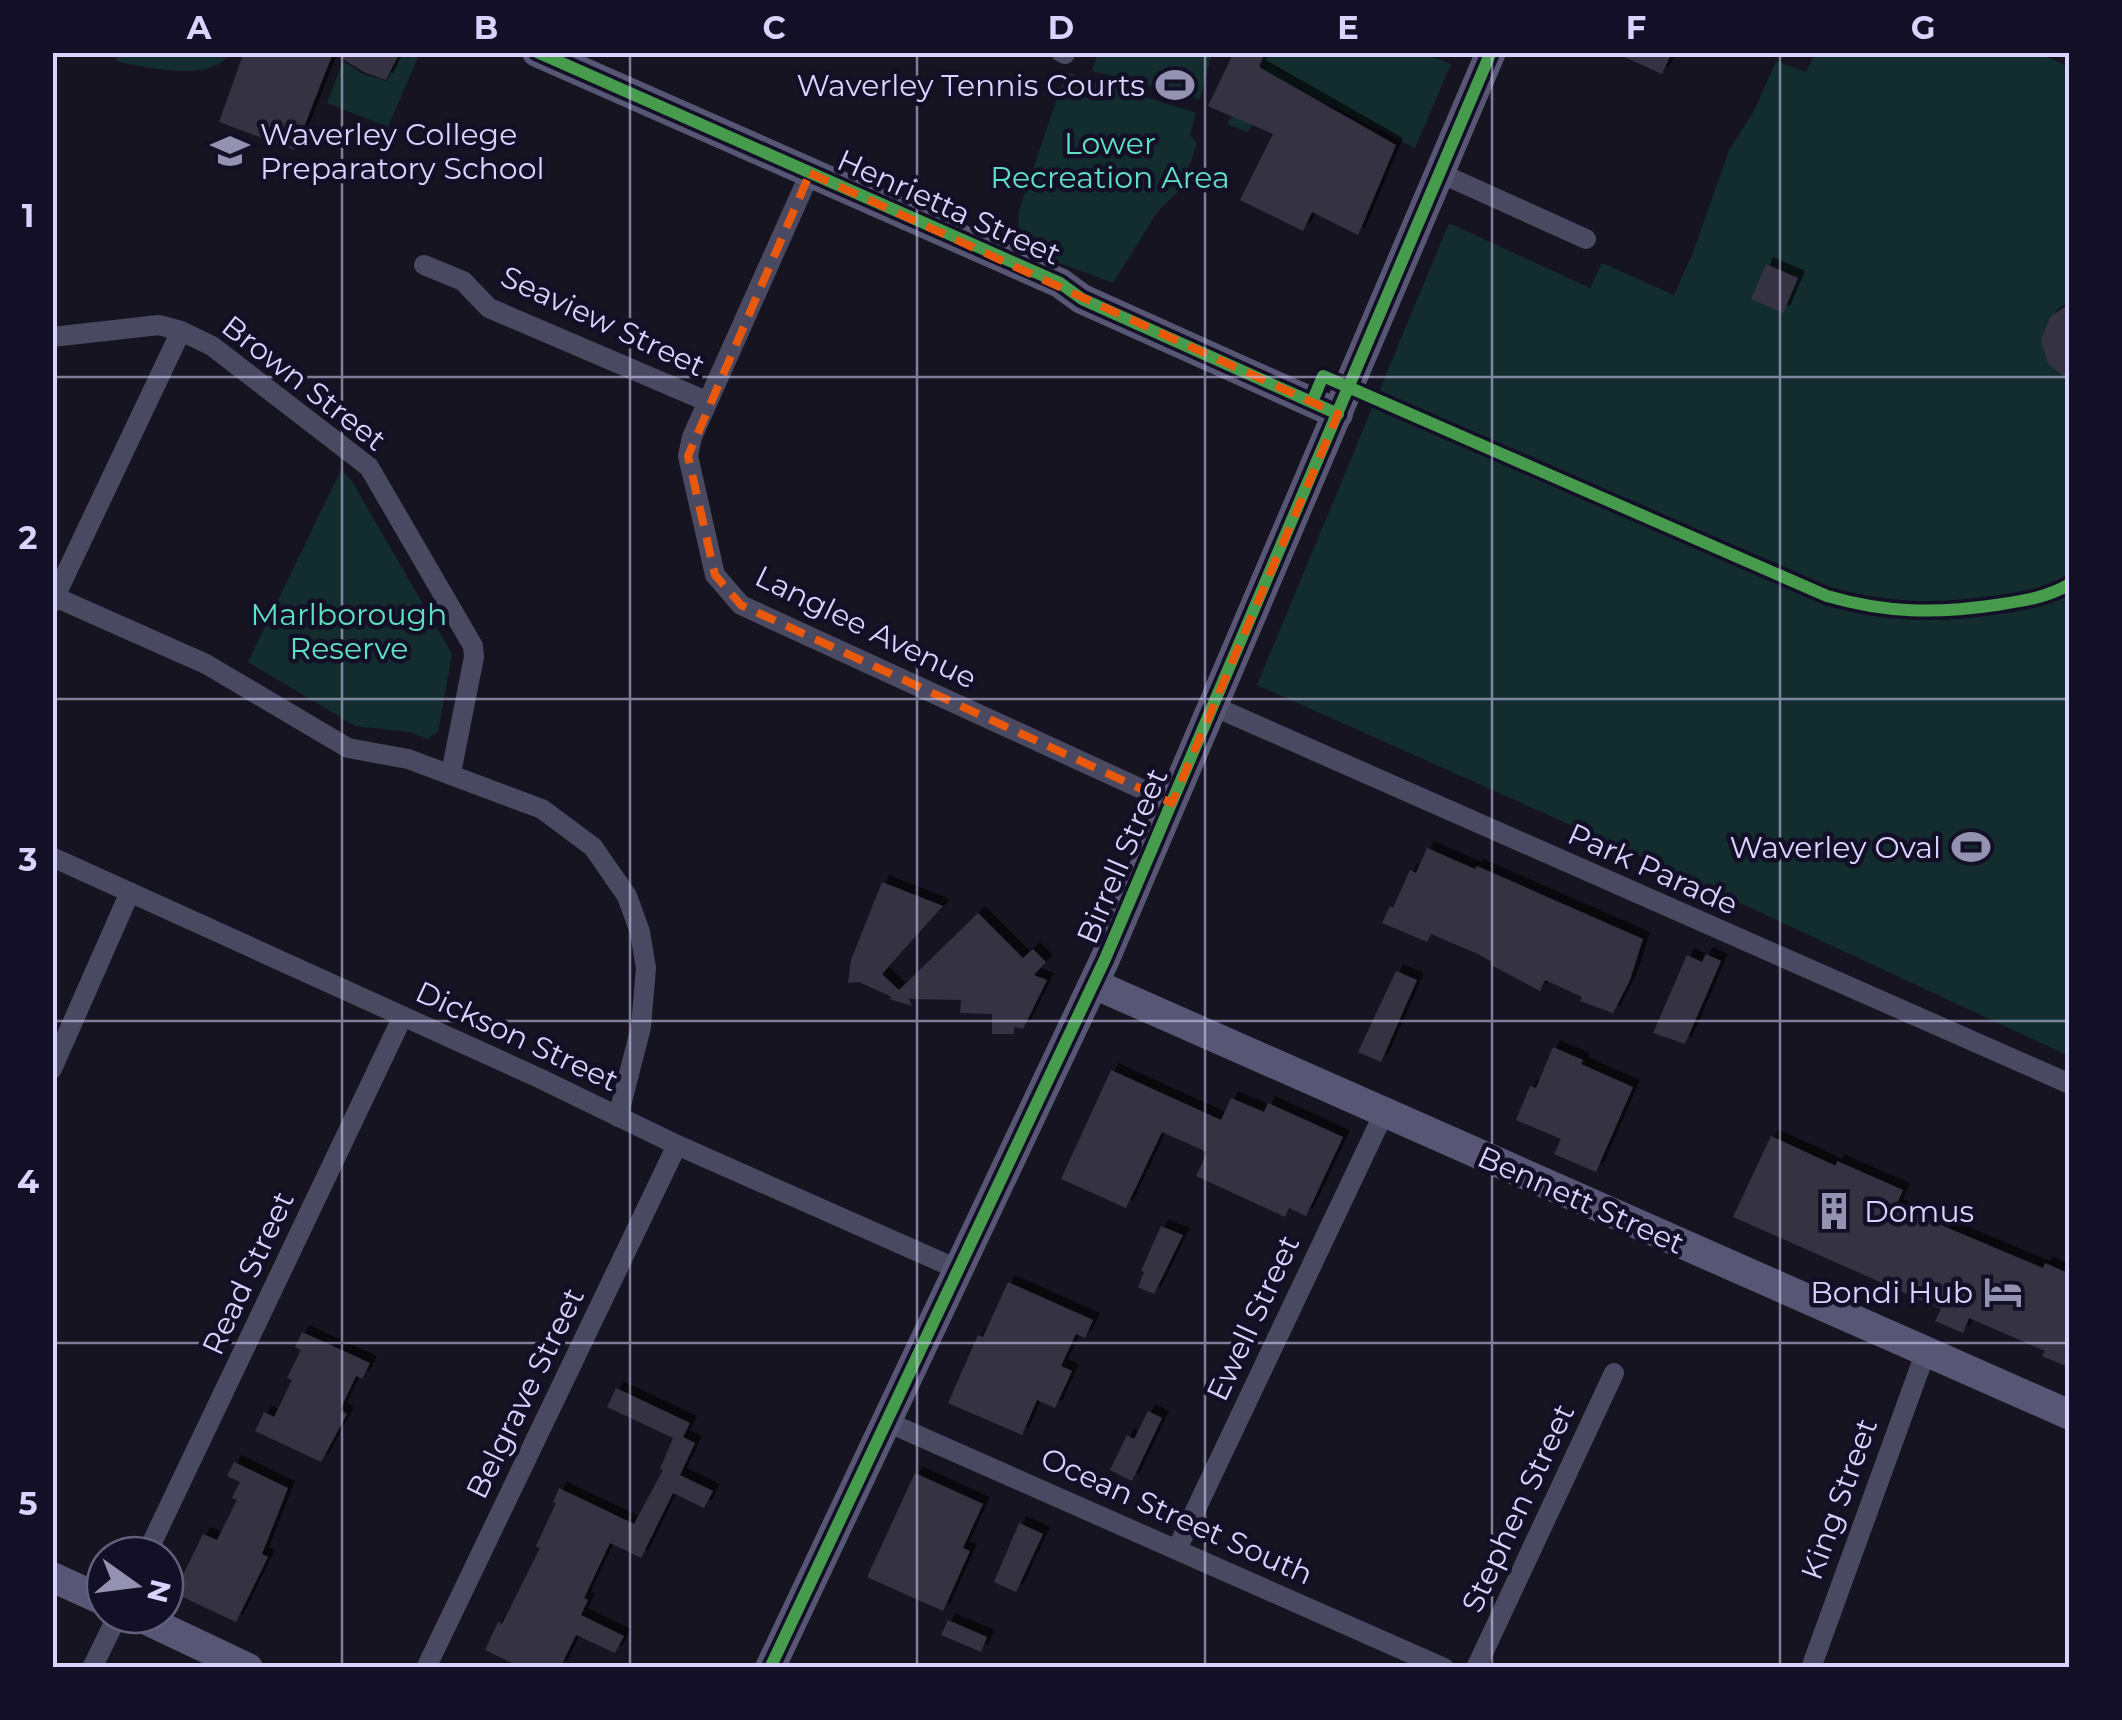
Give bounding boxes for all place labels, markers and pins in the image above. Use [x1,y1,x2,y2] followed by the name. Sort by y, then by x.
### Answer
[1154,64,1196,106] sports icon: Waverley Tennis Courts
[796,67,1145,104] place label: Waverley Tennis Courts
[260,116,545,187] place label: Waverley College Preparatory School
[209,130,251,172] school or university icon: Waverley College Preparatory School
[1950,826,1992,868] sports icon: Waverley Oval
[1729,829,1941,866] place label: Waverley Oval
[1813,1190,1855,1232] building icon: Domus
[1864,1193,1974,1230] place label: Domus
[1982,1271,2024,1313] hotel icon: Bondi Hub
[1810,1274,1973,1311] place label: Bondi Hub

